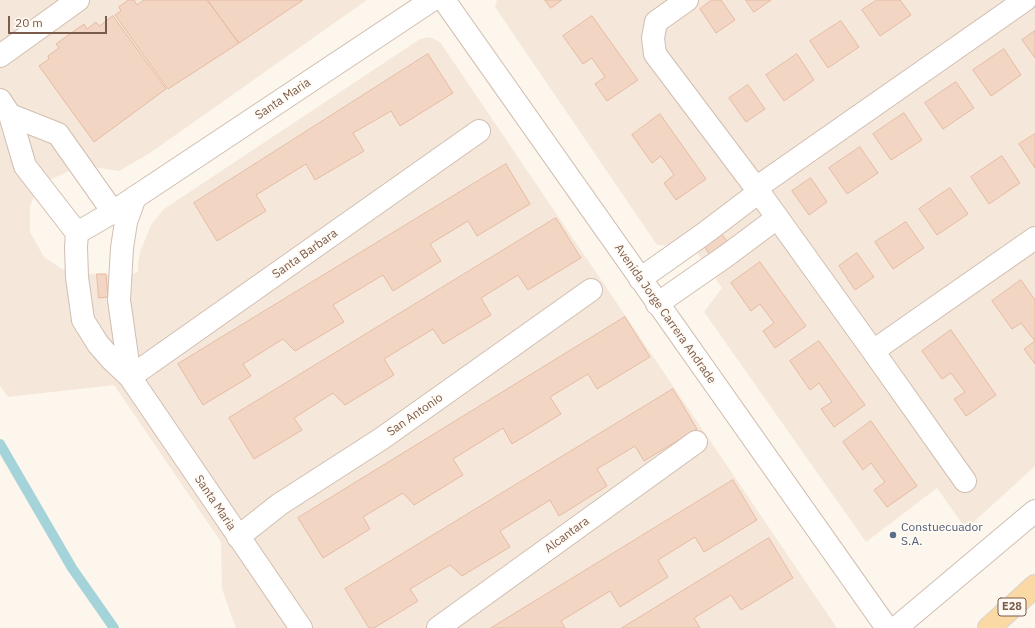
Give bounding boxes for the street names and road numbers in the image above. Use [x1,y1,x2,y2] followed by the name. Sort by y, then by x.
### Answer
[253,75,313,123] street label: Santa Maria
[270,226,340,282] street label: Santa Barbara
[611,241,719,387] street label: Avenida Jorge Carrera Andrade
[384,390,446,440] street label: San Antonio
[191,473,239,533] street label: Santa Maria
[542,514,592,556] street label: Alcantara
[998,598,1026,616] road number: E28

